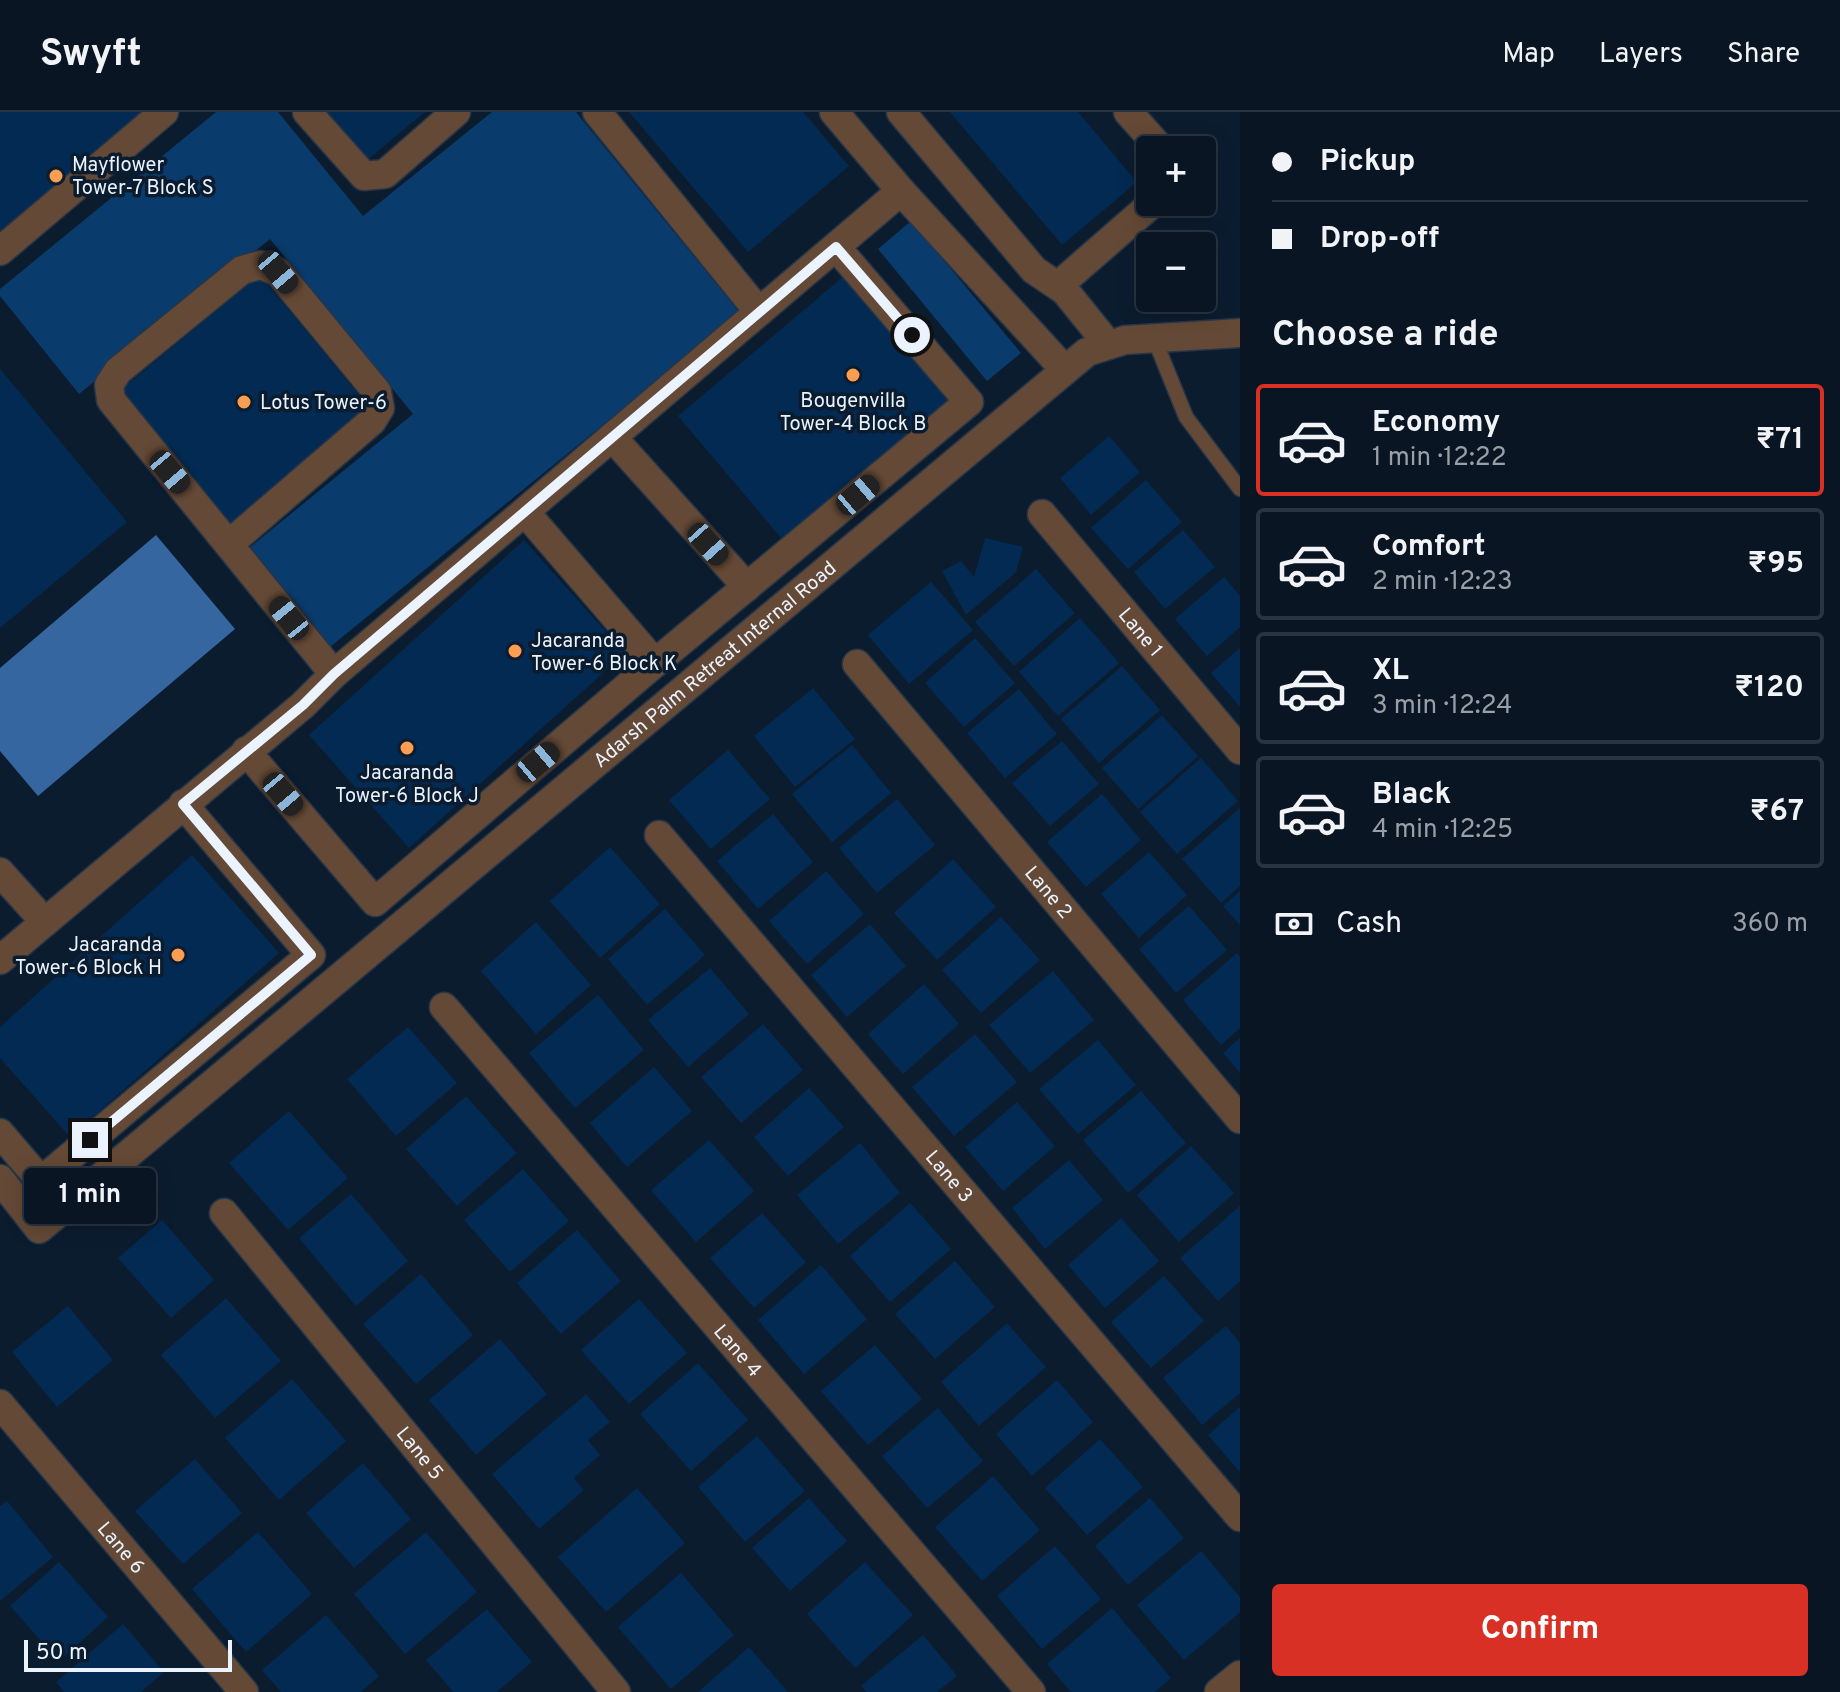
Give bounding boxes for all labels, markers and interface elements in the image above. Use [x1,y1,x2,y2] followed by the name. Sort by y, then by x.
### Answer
[40,31,142,80] text: Swyft
[1502,37,1555,73] text: Map
[1599,37,1683,73] text: Layers
[1727,37,1800,73] text: Share
[1136,136,1216,312] map controls
[1136,136,1216,216] button: +
[1320,144,1415,181] text: Pickup
[72,153,214,202] place label: Mayflower Tower-7 Block S
[47,167,65,185] marker: Mayflower Tower-7 Block S
[1320,221,1439,258] text: Drop-off
[1136,232,1216,312] button: −
[253,246,303,298] car
[1272,313,1498,359] text: Choose a ride
[894,317,930,353] route start
[844,366,862,384] marker: Bougenvilla Tower-4 Block B
[780,389,926,438] place label: Bougenvilla Tower-4 Block B
[260,391,387,417] place label: Lotus Tower-6
[235,393,253,411] marker: Lotus Tower-6
[1276,404,1348,476] icon: car
[1372,405,1500,442] text: Economy
[1756,422,1804,459] text: ₹71
[1372,442,1507,475] text: 1 min · 12:22
[145,446,195,498] car
[832,470,884,520] car
[683,518,733,570] car
[1276,528,1348,600] icon: car
[1372,529,1485,566] text: Comfort
[1748,546,1804,583] text: ₹95
[589,556,843,775] street label: Adarsh Palm Retreat Internal Road
[1372,566,1513,599] text: 2 min · 12:23
[265,592,313,644] car
[1111,603,1168,663] street label: Lane 1
[531,629,677,678] place label: Jacaranda Tower-6 Block K
[506,642,524,660] marker: Jacaranda Tower-6 Block K
[1276,652,1348,724] icon: car
[1372,653,1409,690] text: XL
[1734,670,1804,707] text: ₹120
[1372,690,1513,723] text: 3 min · 12:24
[512,737,564,787] car
[398,739,416,757] marker: Jacaranda Tower-6 Block J
[335,761,479,810] place label: Jacaranda Tower-6 Block J
[258,768,308,820] car
[1276,776,1348,848] icon: car
[1372,777,1451,814] text: Black
[1750,794,1804,831] text: ₹67
[1372,814,1513,847] text: 4 min · 12:25
[1018,861,1077,925] street label: Lane 2
[1272,902,1316,946] icon: cash
[1336,906,1402,943] text: Cash
[1732,908,1808,941] text: 360 m
[15,933,162,982] place label: Jacaranda Tower-6 Block H
[169,946,187,964] marker: Jacaranda Tower-6 Block H
[72,1122,108,1158] route end
[918,1146,978,1209] street label: Lane 3
[24,1168,156,1224] callout: 1 min
[59,1179,121,1212] text: 1 min
[707,1320,766,1383] street label: Lane 4
[389,1422,448,1486] street label: Lane 5
[90,1517,150,1580] street label: Lane 6
[1272,1584,1808,1676] button: Confirm
[24,1636,232,1672] scale bar
[36,1640,88,1667] text: 50 m

